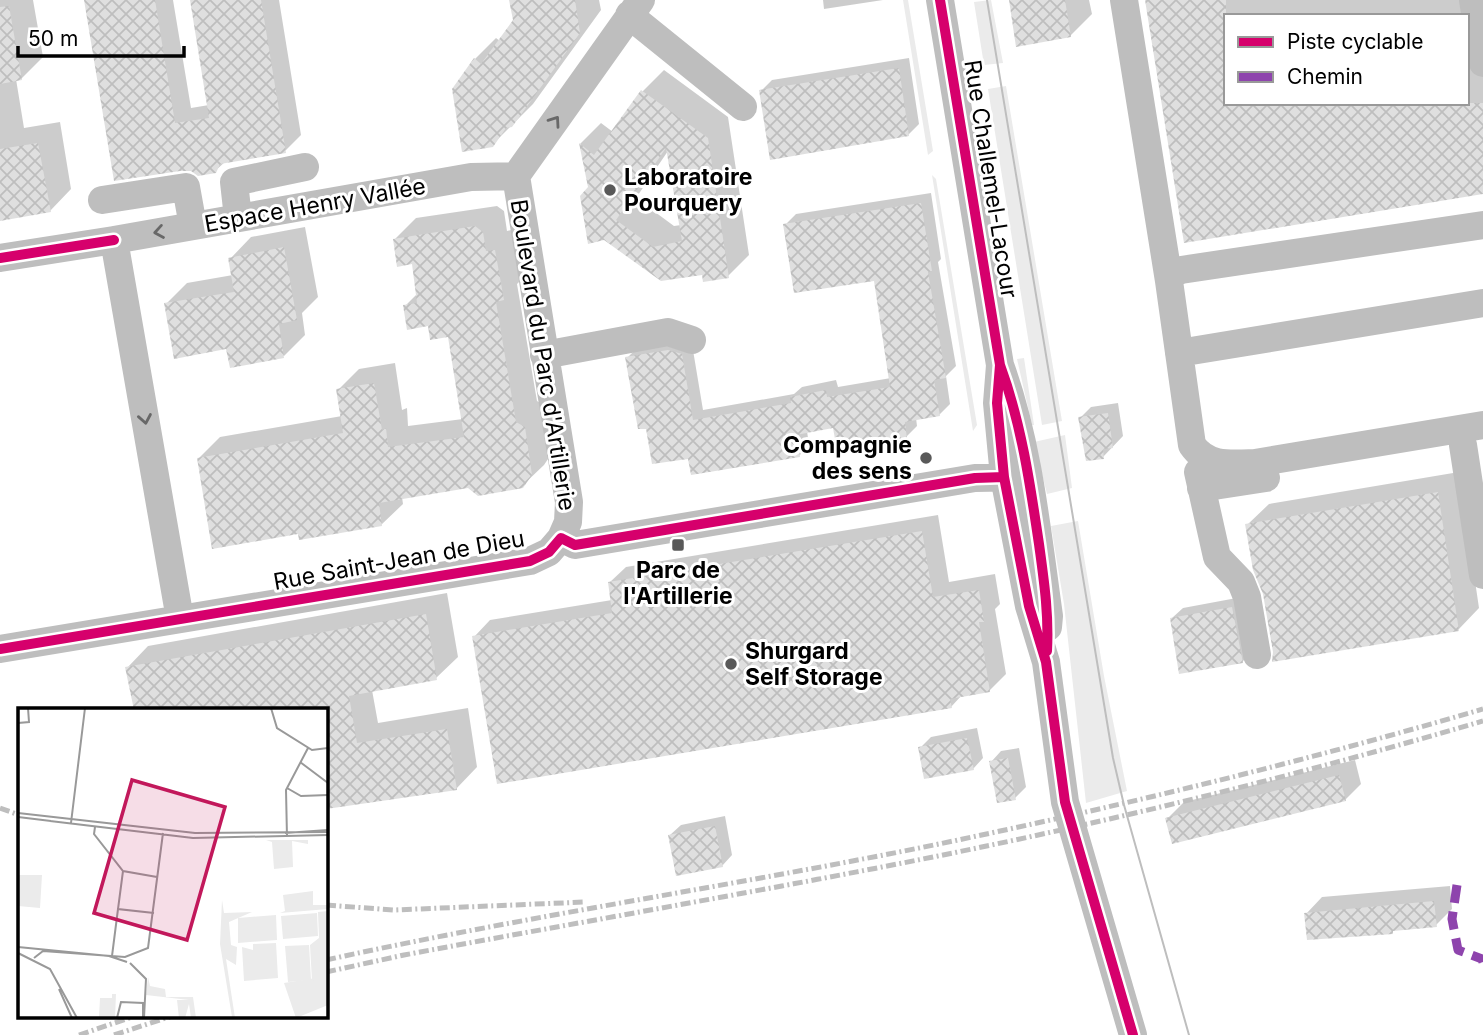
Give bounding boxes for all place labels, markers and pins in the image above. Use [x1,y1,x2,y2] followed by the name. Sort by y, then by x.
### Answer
[624,163,752,217] place label: Laboratoire Pourquery
[602,182,618,198] marker: Laboratoire Pourquery
[783,431,912,485] place label: Compagnie des sens
[918,450,934,466] marker: Compagnie des sens
[670,537,686,553] marker: Parc de l'Artillerie
[623,556,733,610] place label: Parc de l'Artillerie
[745,637,883,691] place label: Shurgard Self Storage
[723,656,739,672] marker: Shurgard Self Storage

